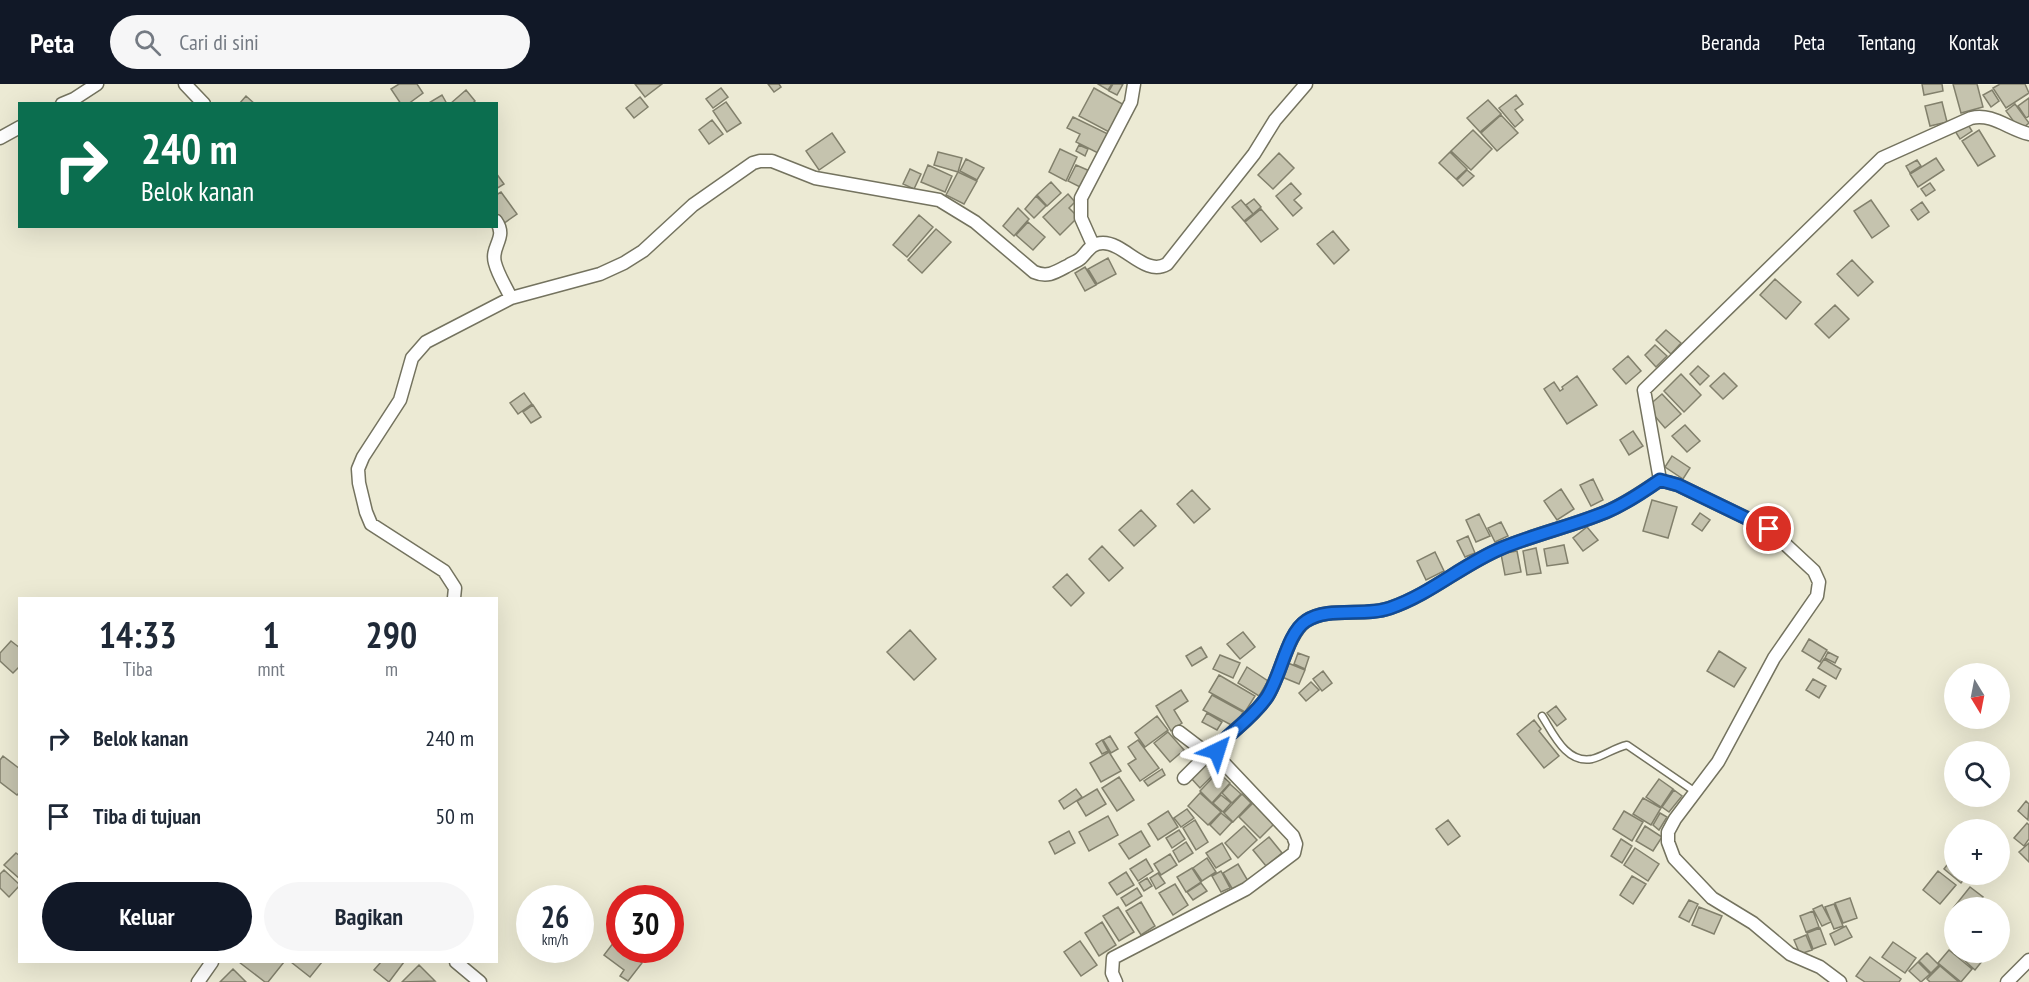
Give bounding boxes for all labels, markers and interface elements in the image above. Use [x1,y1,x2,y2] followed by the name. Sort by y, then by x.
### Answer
[110,15,530,69] search box
[30,24,74,61] text: Peta
[131,26,164,59] icon: search
[179,28,259,56] text: Cari di sini
[1701,29,1761,56] text: Beranda
[1794,29,1825,56] text: Peta
[1858,29,1916,56] text: Tentang
[1949,29,1999,56] text: Kontak
[141,121,238,176] text: 240 m
[42,126,120,204] icon: right
[141,174,254,208] text: Belok kanan
[1743,503,1794,554] pin
[1752,512,1785,545] icon: arrive
[99,611,177,658] text: 14:33
[263,611,280,658] text: 1
[366,611,417,658] text: 290
[123,656,153,682] text: Tiba
[257,656,285,682] text: mnt
[385,656,398,682] text: m
[1944,663,2010,729] north arrow
[1944,663,2010,963] map controls
[1185,719,1249,783] position arrow
[42,722,75,755] icon: right
[93,724,188,752] text: Belok kanan
[425,724,474,752] text: 240 m
[1944,741,2010,807] button: search
[42,800,75,833] icon: arrive
[93,802,201,830] text: Tiba di tujuan
[435,802,474,830] text: 50 m
[1944,819,2010,885] button: +
[42,882,252,951] button: Keluar
[264,882,474,951] button: Bagikan
[606,885,684,963] speed limit sign: 30
[541,897,569,936] text: 26
[1944,897,2010,963] button: −
[542,930,568,949] text: km/h

